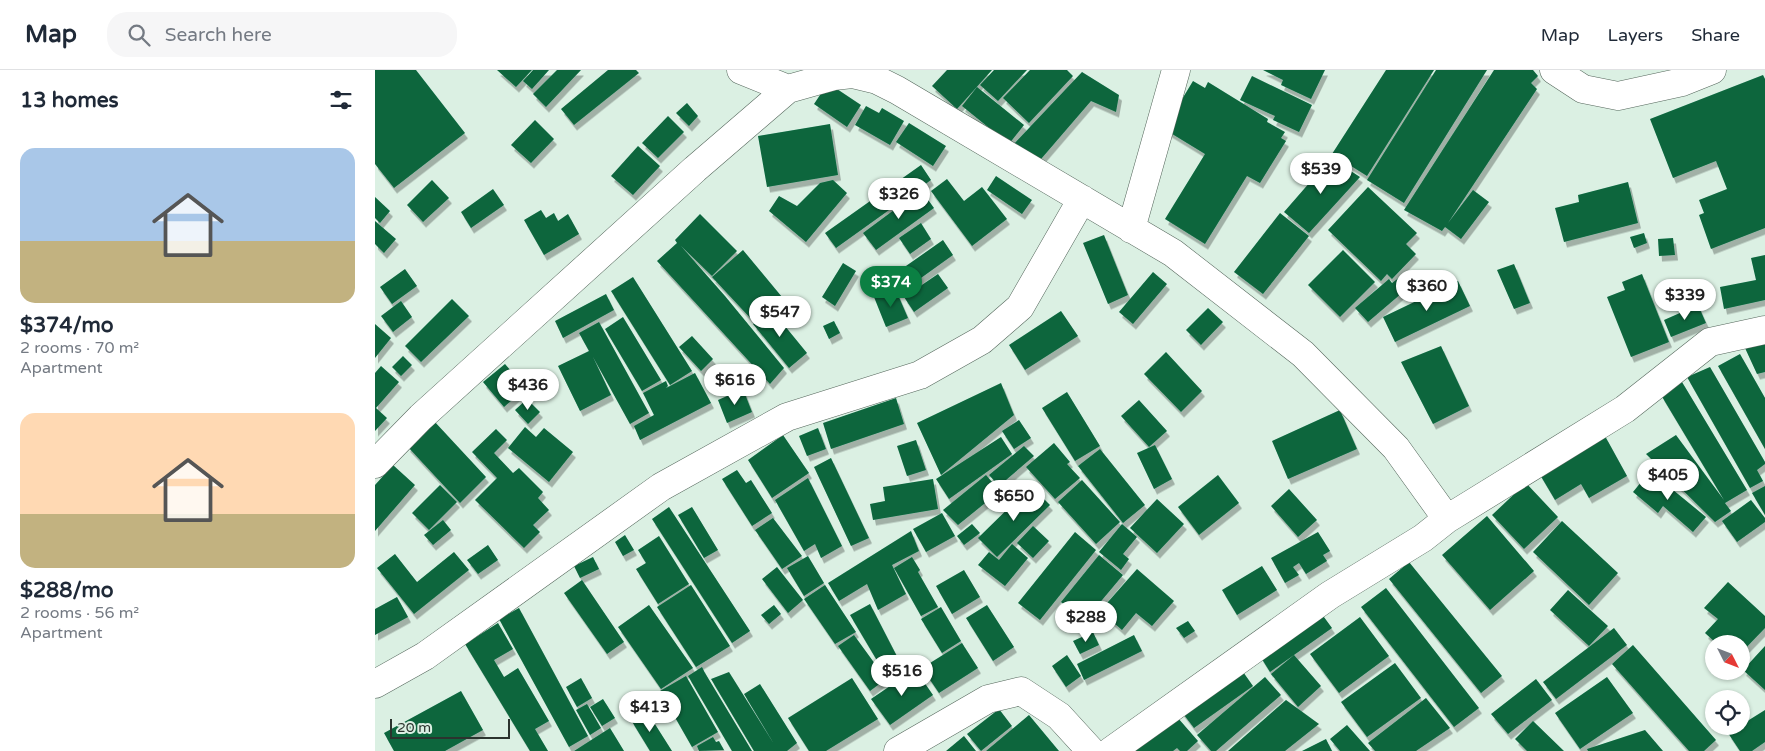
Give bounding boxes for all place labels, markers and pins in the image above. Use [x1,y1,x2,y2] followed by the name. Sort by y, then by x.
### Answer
[1291,152,1351,195] pin: $539
[869,178,929,220] pin: $326
[861,266,921,308] pin: $374
[1397,270,1457,312] pin: $360
[1655,278,1715,321] pin: $339
[750,296,810,338] pin: $547
[705,364,765,406] pin: $616
[498,368,558,411] pin: $436
[1638,458,1698,501] pin: $405
[984,480,1044,522] pin: $650
[1056,600,1116,643] pin: $288
[872,654,932,697] pin: $516
[620,690,680,733] pin: $413

